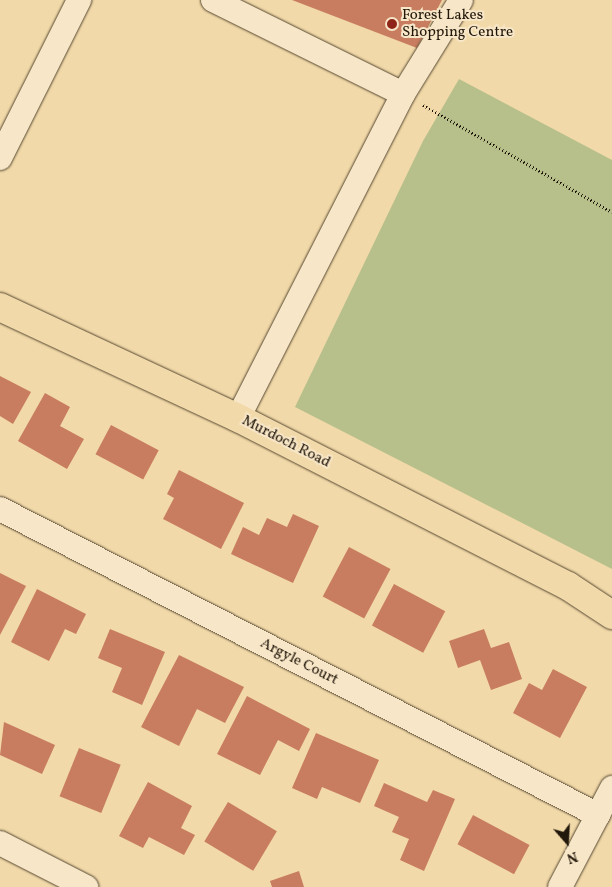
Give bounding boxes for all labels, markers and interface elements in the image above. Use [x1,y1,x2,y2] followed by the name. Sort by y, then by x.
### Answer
[402,6,513,41] place label: Forest Lakes Shopping Centre
[386,18,398,30] marker: Forest Lakes Shopping Centre
[239,412,333,472] street label: Murdoch Road
[257,635,341,689] street label: Argyle Court
[542,817,592,867] north arrow
[564,846,580,867] text: N

